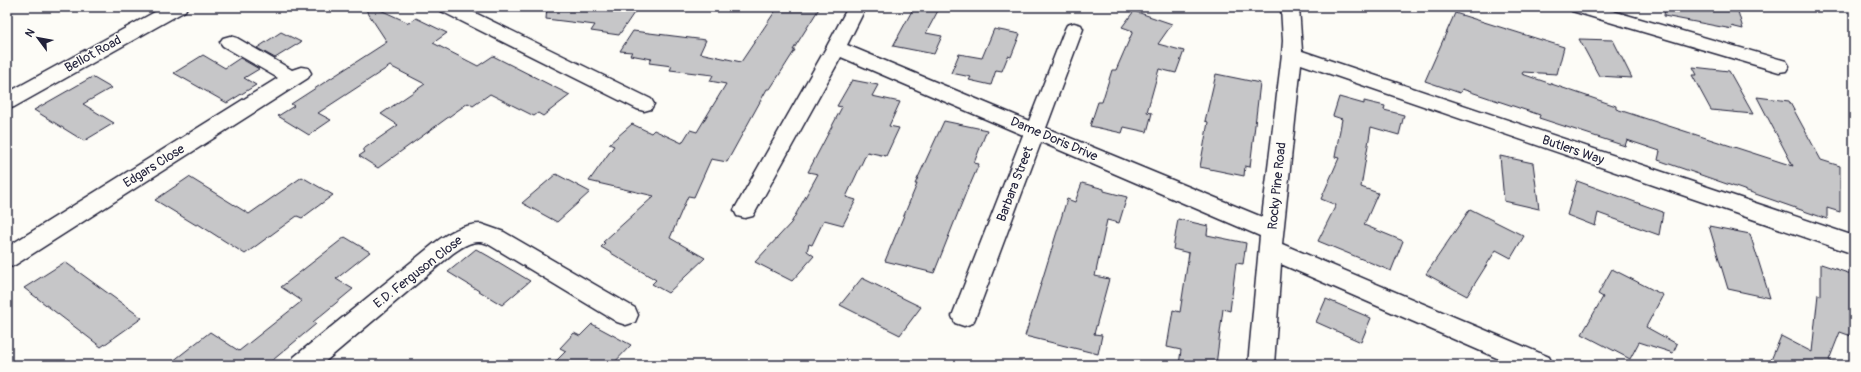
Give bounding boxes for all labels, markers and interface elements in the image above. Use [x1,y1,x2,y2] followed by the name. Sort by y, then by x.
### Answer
[18,18,58,58] north arrow
[22,26,38,40] text: N
[62,32,124,76] street label: Bellot Road
[1008,113,1101,165] street label: Dame Doris Drive
[1540,132,1607,168] street label: Butlers Way
[120,141,188,191] street label: Edgars Close
[1264,142,1290,230] street label: Rocky Pine Road
[993,143,1037,224] street label: Barbara Street
[370,232,466,312] street label: E.D. Ferguson Close

